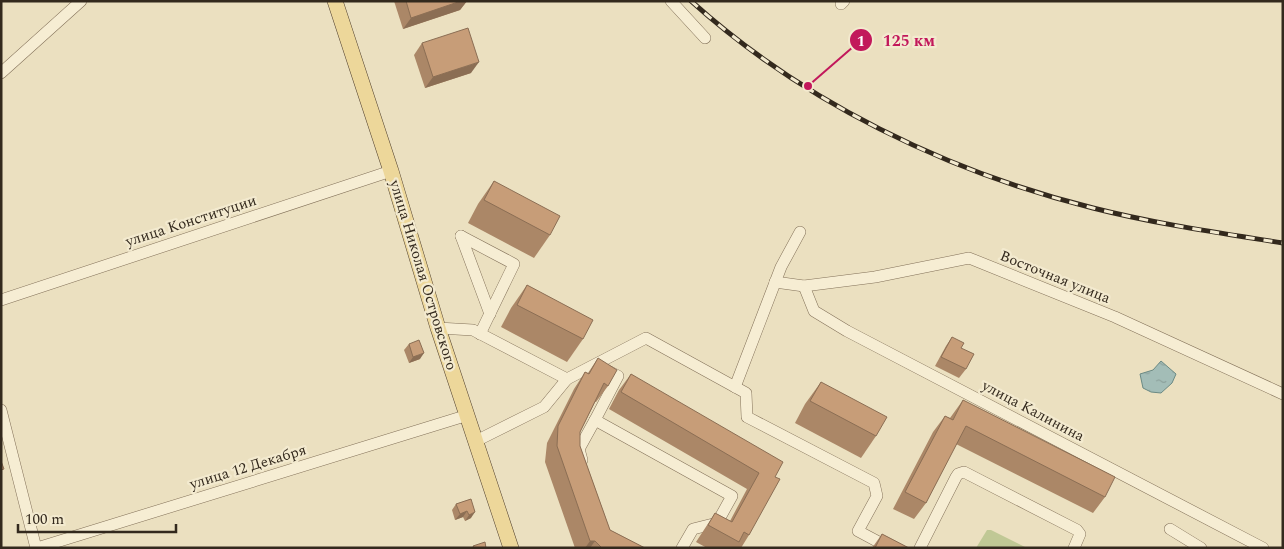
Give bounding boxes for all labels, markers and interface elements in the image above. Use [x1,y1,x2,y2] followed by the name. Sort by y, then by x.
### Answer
[848,25,946,56] callout: 125 км
[883,29,935,53] text: 125 км
[857,30,865,53] text: 1
[383,176,463,373] street label: улица Николая Островского
[122,189,260,253] street label: улица Конституции
[996,244,1114,310] street label: Восточная улица
[977,374,1089,448] street label: улица Калинина
[186,438,309,496] street label: улица 12 Декабря
[18,502,175,534] scale bar
[25,508,64,531] text: 100 m

